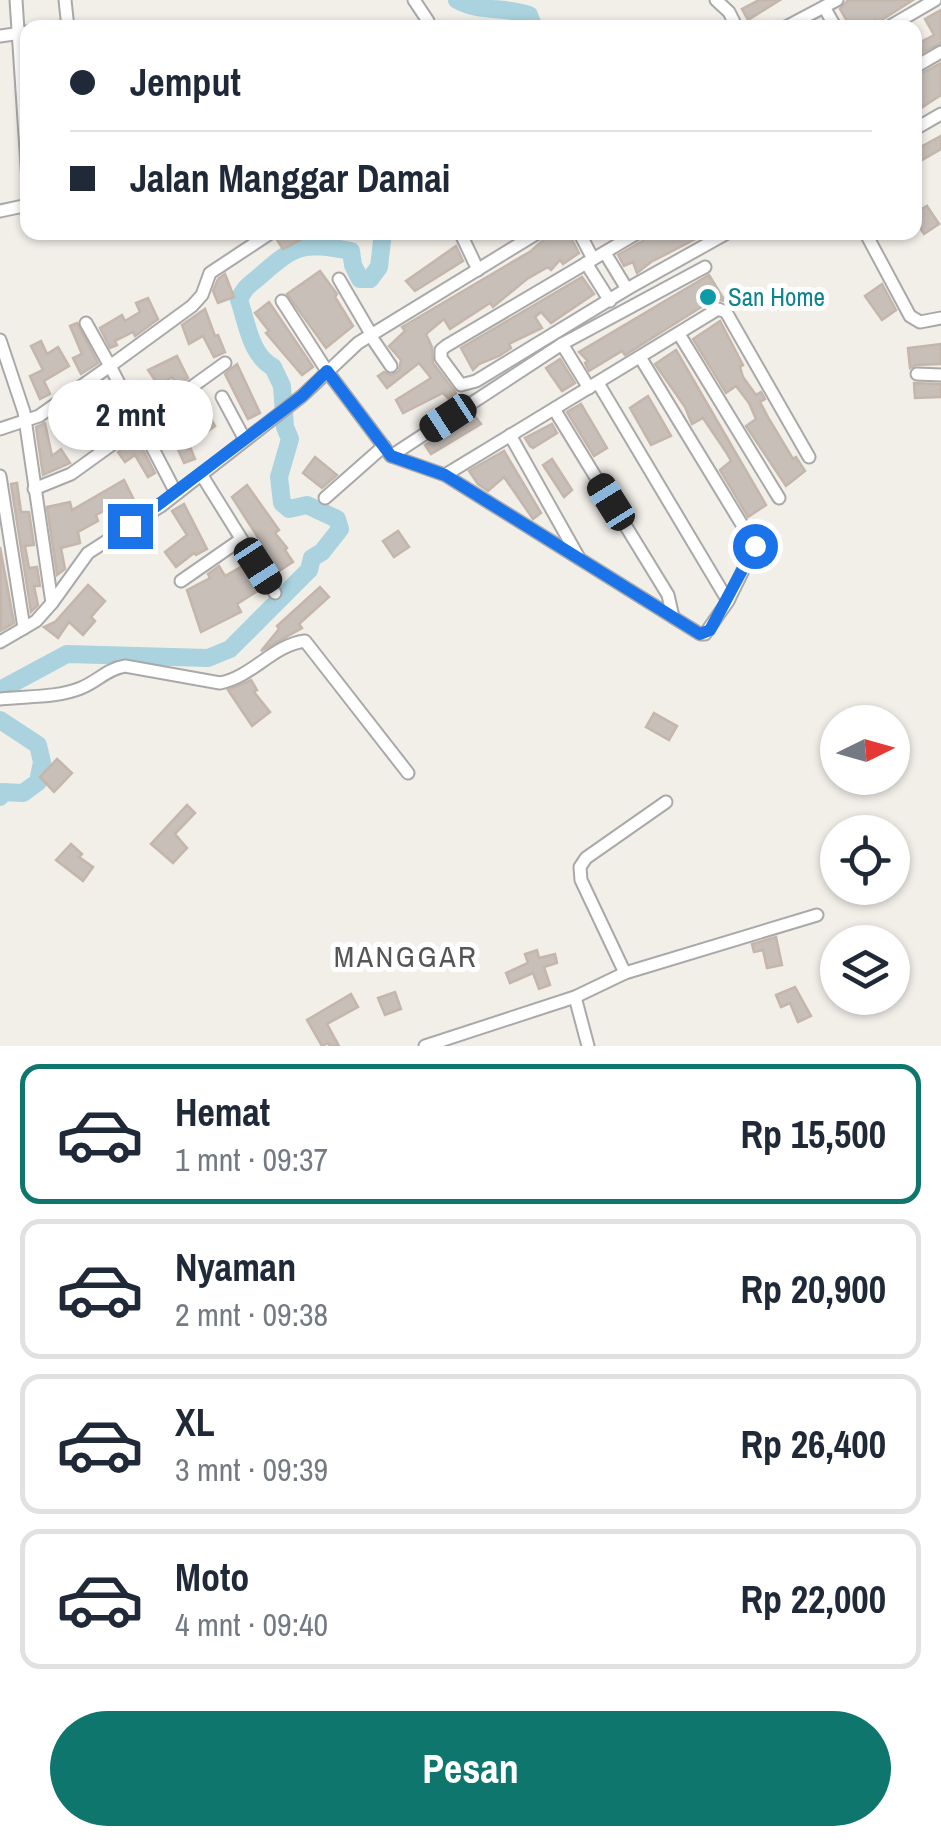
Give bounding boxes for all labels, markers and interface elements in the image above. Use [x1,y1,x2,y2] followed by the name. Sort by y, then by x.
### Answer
[130,57,241,108] text: Jemput
[130,153,450,204] text: Jalan Manggar Damai
[728,280,825,314] place label: San Home
[697,286,719,308] marker: San Home
[48,381,212,451] callout: 2 mnt
[415,389,481,447] car
[96,393,165,436] text: 2 mnt
[582,469,640,535] car
[108,504,153,549] route end
[733,524,778,569] route start
[229,533,287,599] car
[820,705,910,795] north arrow
[820,705,910,1015] map controls
[820,815,910,905] button: locate
[820,925,910,1015] button: layers
[334,936,478,976] district label: MANGGAR
[175,1087,270,1138] text: Hemat
[55,1089,145,1179] icon: car
[740,1109,886,1160] text: Rp 15,500
[175,1138,328,1181] text: 1 mnt · 09:37
[175,1242,296,1293] text: Nyaman
[55,1244,145,1334] icon: car
[740,1264,886,1315] text: Rp 20,900
[175,1293,328,1336] text: 2 mnt · 09:38
[175,1397,215,1448] text: XL
[55,1399,145,1489] icon: car
[740,1419,886,1470] text: Rp 26,400
[175,1448,328,1491] text: 3 mnt · 09:39
[175,1552,249,1603] text: Moto
[55,1554,145,1644] icon: car
[740,1574,886,1625] text: Rp 22,000
[175,1603,328,1646] text: 4 mnt · 09:40
[50,1711,891,1826] button: Pesan

